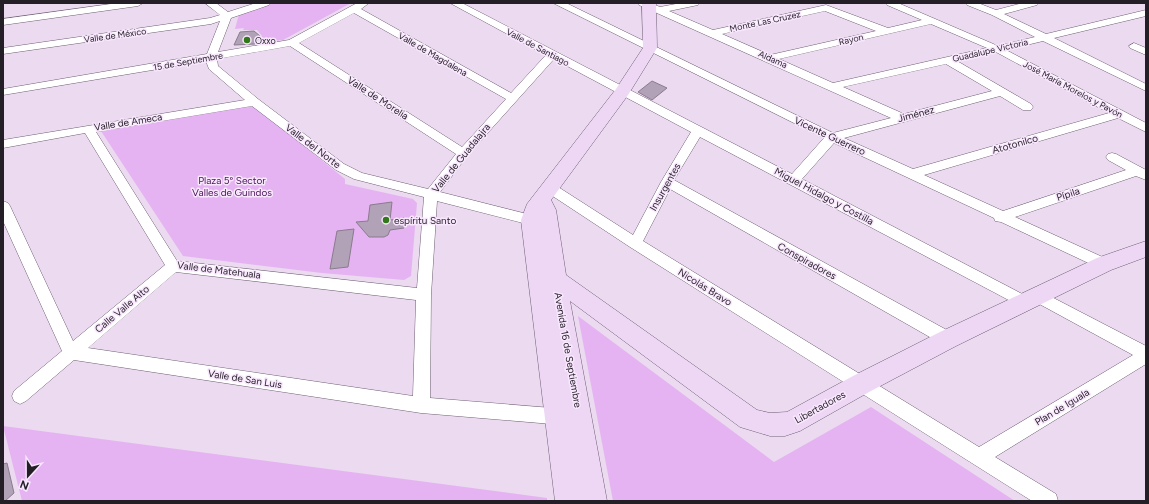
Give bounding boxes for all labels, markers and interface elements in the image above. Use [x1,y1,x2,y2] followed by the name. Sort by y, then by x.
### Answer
[728,8,802,34] street label: Monte Las Cruzez
[83,25,147,45] street label: Valle de México
[505,26,571,68] street label: Valle de Santiago
[397,30,470,78] street label: Valle de Magdalena
[838,31,864,47] street label: Rayon
[242,35,252,45] marker: Oxxo
[255,35,276,46] place label: Oxxo
[951,36,1029,64] street label: Guadalupe Victoria
[757,48,789,70] street label: Aldama
[152,49,224,73] street label: 15 de Septiembre
[1021,58,1125,120] street label: José María Morelos y Pavón
[345,73,411,123] street label: Valle de Morelia
[896,103,936,125] street label: Jiménez
[93,110,163,134] street label: Valle de Ameca
[792,114,868,158] street label: Vicente Guerrero
[283,121,344,171] street label: Valle del Norte
[429,121,493,195] street label: Valle de Guadalajra
[991,131,1040,157] street label: Atotonilco
[647,161,684,213] street label: Insurgentes
[772,164,876,228] street label: Miguel Hidalgo y Costilla
[192,174,272,199] park label: Plaza 5° Sector Valles de Guindos
[1055,184,1081,204] street label: Pípila
[394,214,456,227] place label: espíritu Santo
[381,215,391,225] marker: espíritu Santo
[775,240,839,283] street label: Conspiradores
[176,258,262,282] street label: Valle de Matehuala
[676,265,735,309] street label: Nicolás Bravo
[92,282,152,336] street label: Calle Valle Alto
[551,291,585,409] street label: Avenida 16 de Septiembre
[207,367,283,391] street label: Valle de San Luis
[1032,386,1092,428] street label: Plan de Iguala
[792,388,848,426] street label: Libertadores
[8,456,48,496] north arrow
[18,477,31,492] text: N

